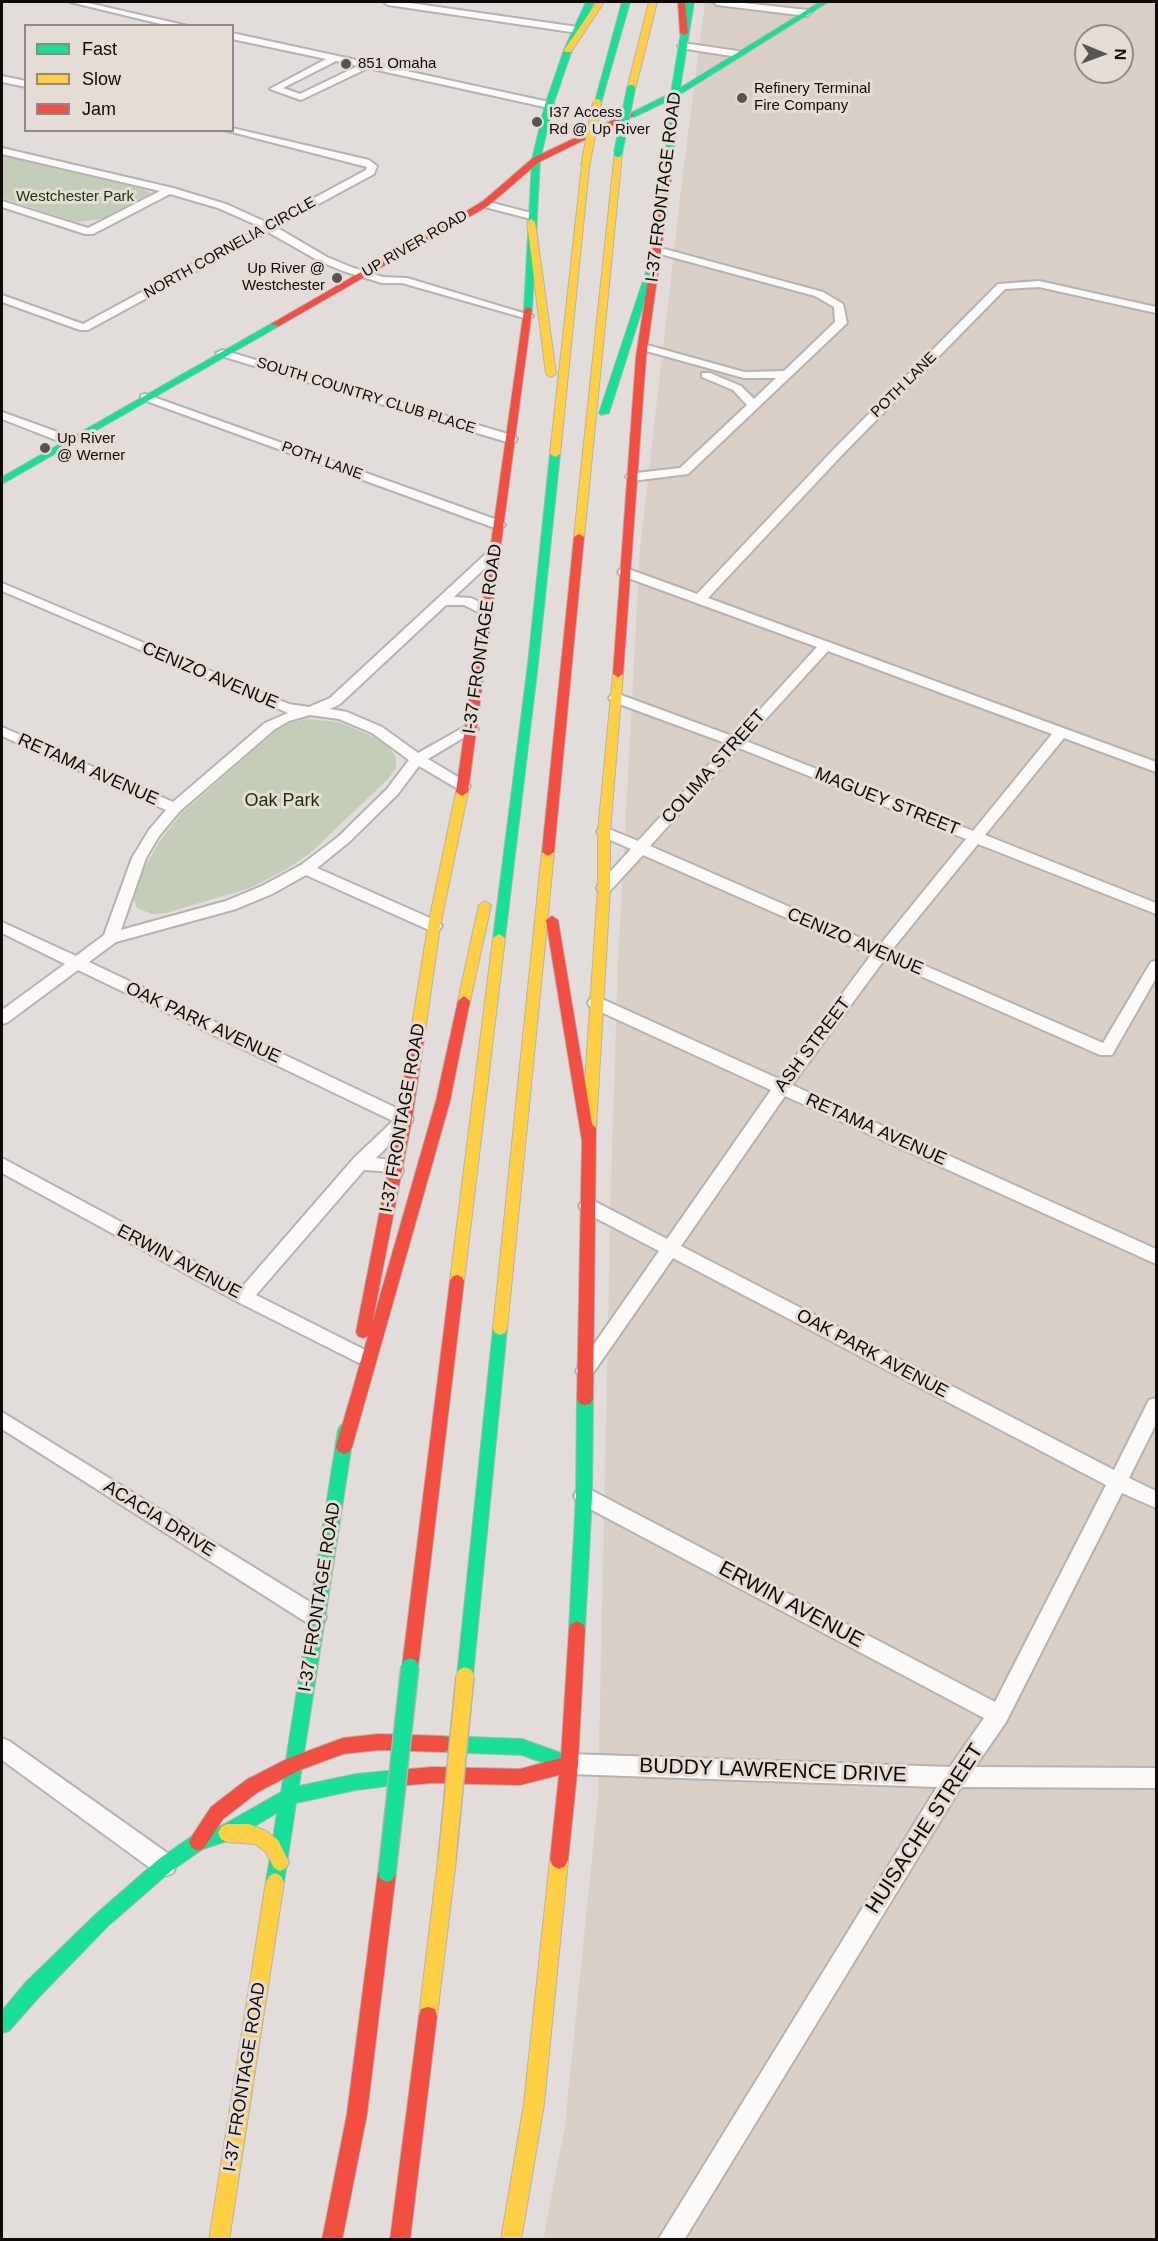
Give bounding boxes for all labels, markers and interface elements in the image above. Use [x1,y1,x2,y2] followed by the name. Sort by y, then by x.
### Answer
[24,24,234,132] legend
[1074,24,1134,84] north arrow
[82,39,117,59] text: Fast
[1112,48,1129,60] text: N
[358,55,436,73] place label: 851 Omaha
[339,57,353,71] marker: 851 Omaha
[82,69,121,89] text: Slow
[754,80,871,115] place label: Refinery Terminal Fire Company
[642,91,686,283] street label: I-37 FRONTAGE ROAD
[735,91,749,105] marker: Refinery Terminal Fire Company
[82,99,116,119] text: Jam
[549,104,650,139] place label: I37 Access Rd @ Up River
[530,115,544,129] marker: I37 Access Rd @ Up River
[16,188,134,206] park label: Westchester Park
[141,193,319,303] street label: NORTH CORNELIA CIRCLE
[359,207,471,281] street label: UP RIVER ROAD
[242,260,325,295] place label: Up River @ Westchester
[330,271,344,285] marker: Up River @ Westchester
[868,349,940,421] street label: POTH LANE
[254,354,478,438] street label: SOUTH COUNTRY CLUB PLACE
[57,430,125,465] place label: Up River @ Werner
[279,438,365,484] street label: POTH LANE
[38,441,52,455] marker: Up River @ Werner
[459,543,507,735] street label: I-37 FRONTAGE ROAD
[139,638,281,714] street label: CENIZO AVENUE
[657,706,771,828] street label: COLIMA STREET
[14,729,162,811] street label: RETAMA AVENUE
[812,763,962,841] street label: MAGUEY STREET
[244,790,320,812] park label: Oak Park
[784,904,926,980] street label: CENIZO AVENUE
[122,978,284,1068] street label: OAK PARK AVENUE
[770,993,856,1097] street label: ASH STREET
[376,1022,430,1214] street label: I-37 FRONTAGE ROAD
[802,1089,950,1171] street label: RETAMA AVENUE
[113,1220,245,1304] street label: ERWIN AVENUE
[793,1305,951,1403] street label: OAK PARK AVENUE
[99,1476,219,1562] street label: ACACIA DRIVE
[294,1501,346,1693] street label: I-37 FRONTAGE ROAD
[714,1556,868,1654] street label: ERWIN AVENUE
[861,1739,989,1919] street label: HUISACHE STREET
[639,1754,907,1788] street label: BUDDY LAWRENCE DRIVE
[219,1981,271,2173] street label: I-37 FRONTAGE ROAD

